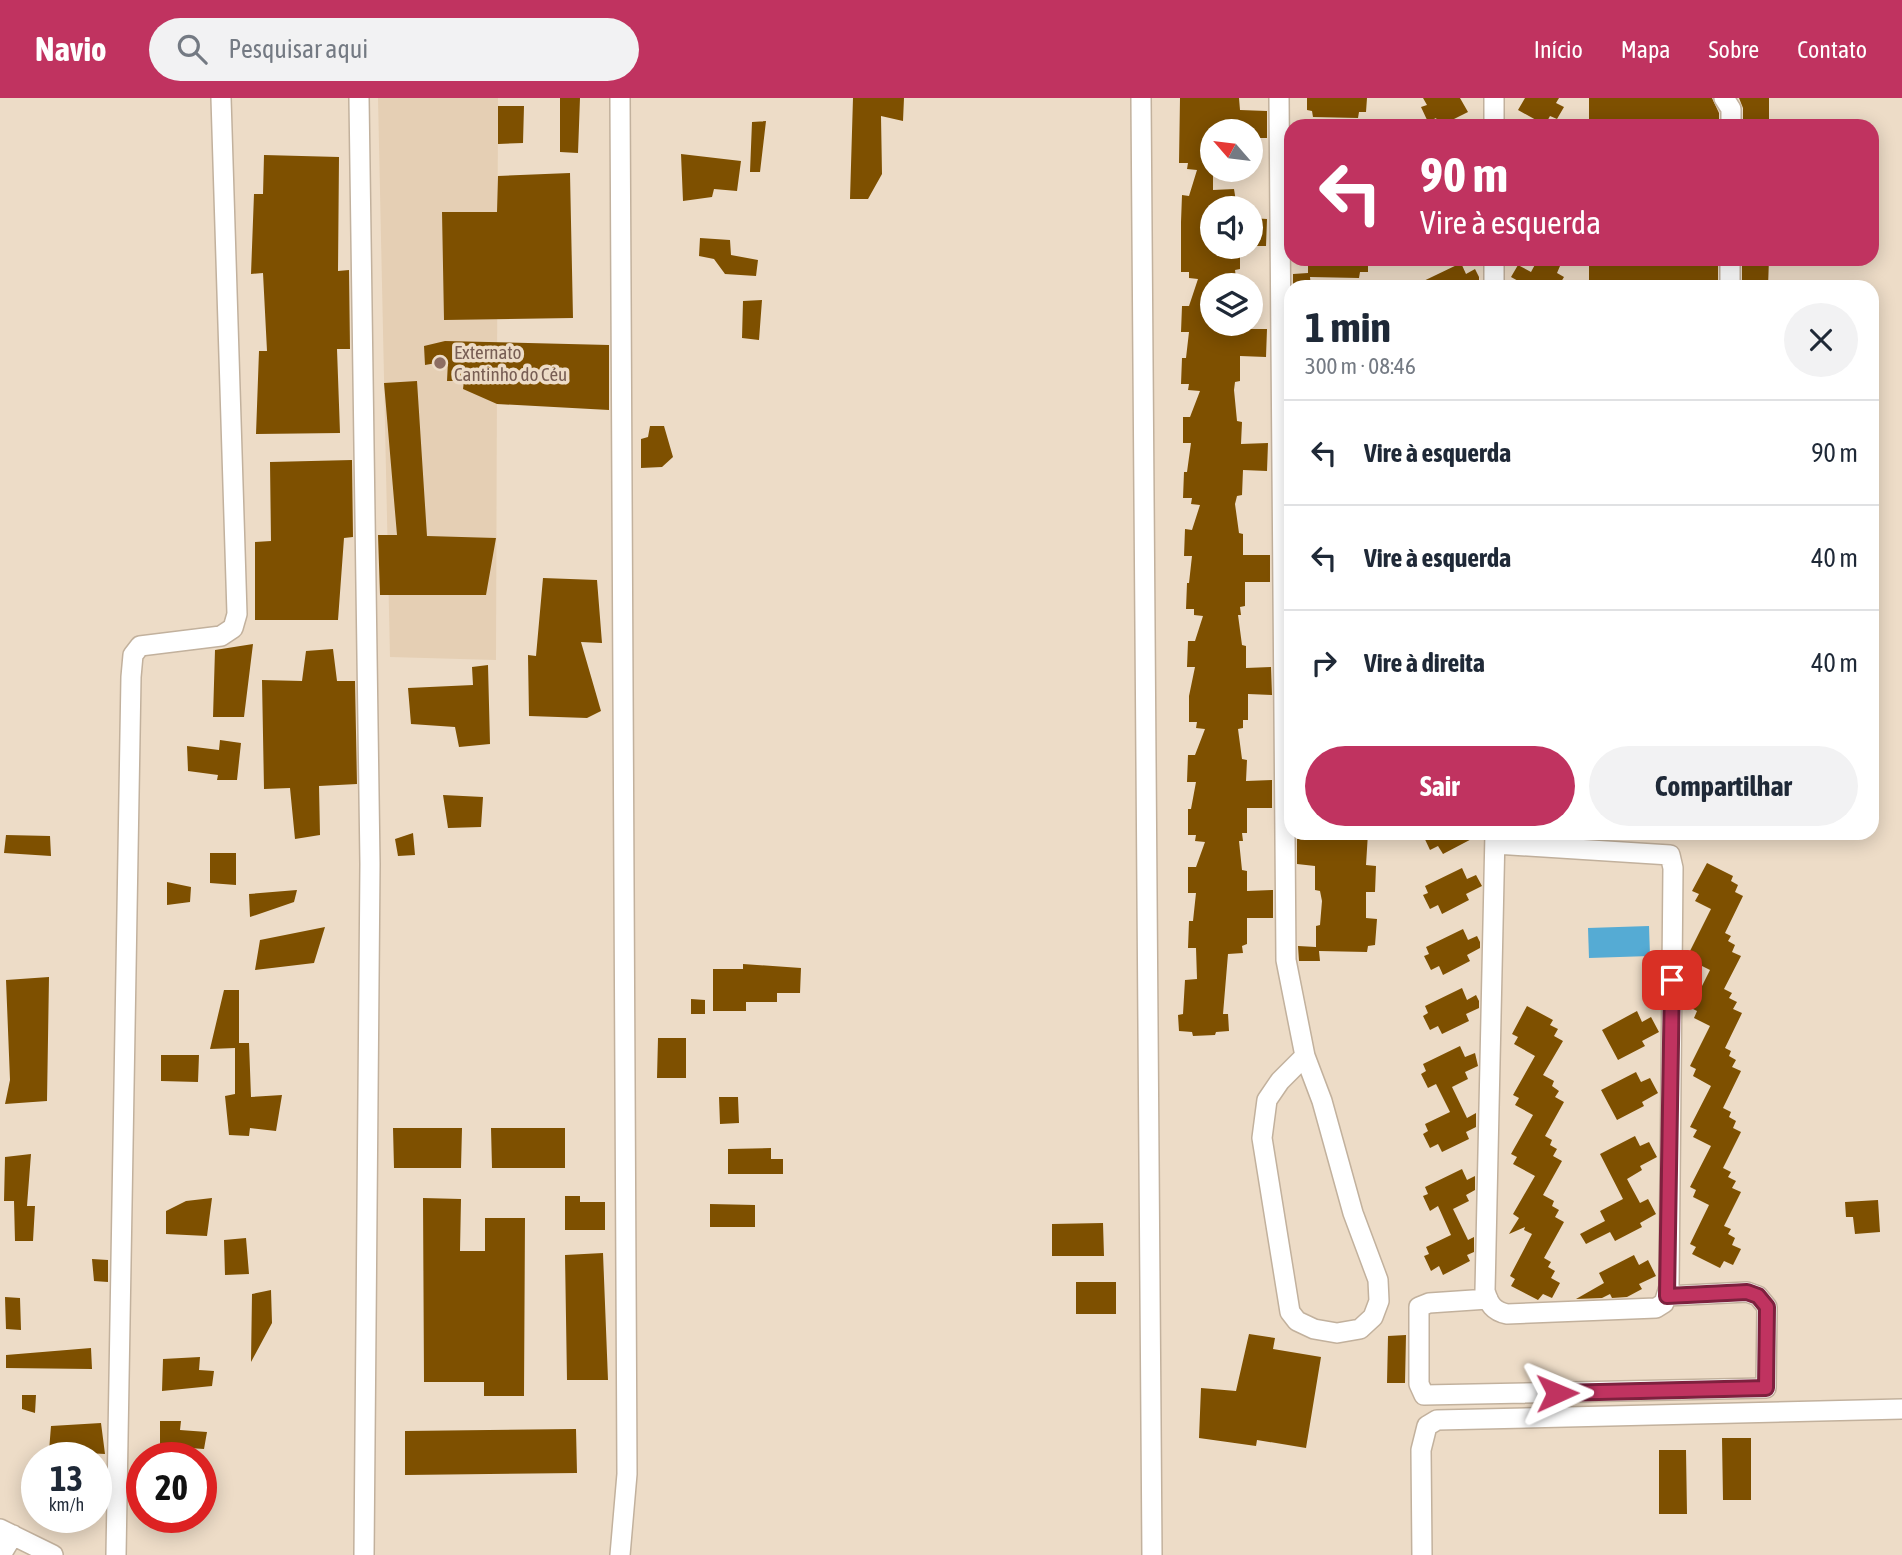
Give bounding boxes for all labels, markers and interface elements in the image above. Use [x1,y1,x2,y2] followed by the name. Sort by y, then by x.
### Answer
[149,18,639,81] search box
[35,30,107,68] text: Navio
[173,30,211,68] icon: search
[229,34,368,64] text: Pesquisar aqui
[1534,36,1583,63] text: Início
[1621,36,1671,63] text: Mapa
[1709,36,1759,63] text: Sobre
[1797,36,1867,63] text: Contato
[1200,119,1264,182] north arrow
[1200,119,1263,336] map controls
[1420,146,1508,202] text: 90 m
[1305,147,1396,238] icon: left
[1200,196,1263,259] button: sound
[1420,204,1601,241] text: Vire à esquerda
[1200,273,1263,336] button: layers
[1305,303,1391,351] text: 1 min
[1784,303,1858,377] button: close
[454,341,567,385] place label: Externato Cantinho do Céu
[1305,353,1416,379] text: 300 m · 08:46
[432,355,448,371] marker: Externato Cantinho do Céu
[1305,434,1343,472] icon: left
[1364,438,1511,468] text: Vire à esquerda
[1811,438,1858,468] text: 90 m
[1305,539,1343,577] icon: left
[1364,543,1511,573] text: Vire à esquerda
[1811,543,1858,573] text: 40 m
[1305,644,1343,682] icon: right
[1364,648,1485,678] text: Vire à direita
[1811,648,1858,678] text: 40 m
[1305,746,1575,826] button: Sair
[1589,746,1858,826] button: Compartilhar
[1642,950,1702,1010] pin
[1653,961,1691,999] icon: arrive
[1520,1356,1594,1430] position arrow
[126,1442,217,1533] speed limit sign: 20
[50,1458,83,1498] text: 13
[49,1494,84,1515] text: km/h

